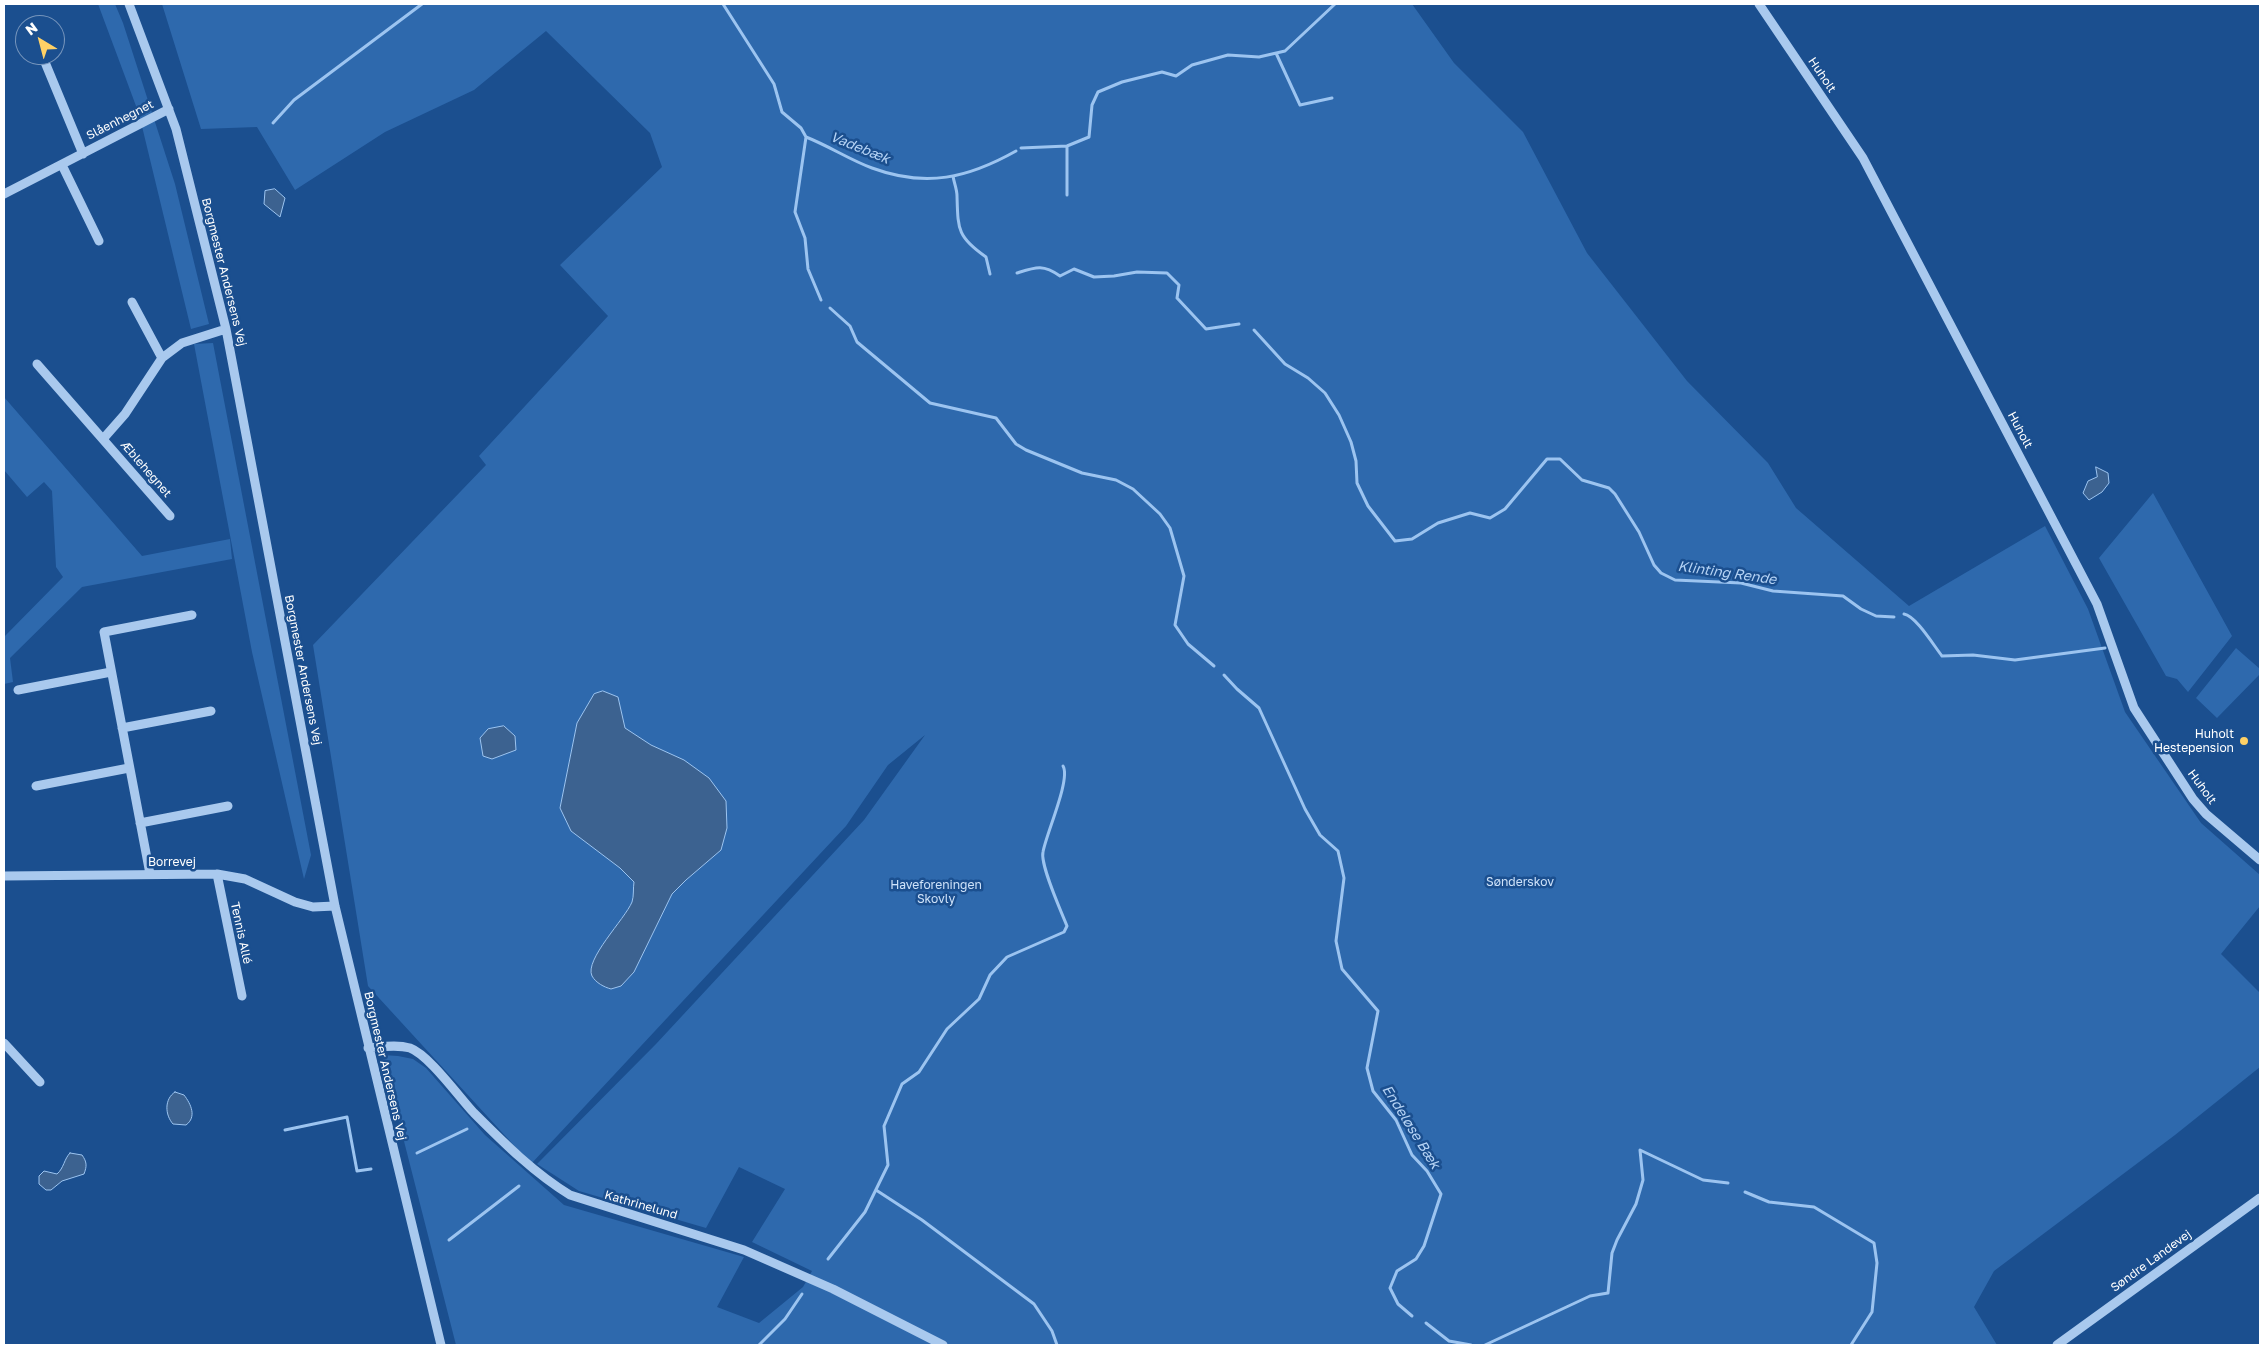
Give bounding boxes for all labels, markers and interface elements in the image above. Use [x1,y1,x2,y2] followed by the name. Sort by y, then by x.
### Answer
[15,15,65,65] north arrow
[22,18,41,38] text: N
[1805,55,1839,95] street label: Huholt
[84,97,156,143] street label: Slåenhegnet
[828,128,892,168] water label: Vadebæk
[199,196,249,348] street label: Borgmester Andersens Vej
[2004,409,2036,451] street label: Huholt
[117,438,175,500] street label: Æblehegnet
[1677,558,1777,588] water label: Klinting Rende
[281,594,325,746] street label: Borgmester Andersens Vej
[2154,727,2234,755] place label: Huholt Hestepension
[2238,735,2250,747] marker: Huholt Hestepension
[2185,767,2219,807] street label: Huholt
[148,855,196,869] street label: Borrevej
[1486,875,1554,889] park label: Sønderskov
[890,878,982,906] park label: Haveforeningen Skovly
[227,901,255,965] street label: Tennis Allé
[361,990,409,1142] street label: Borgmester Andersens Vej
[1378,1082,1444,1172] water label: Endeløse Bæk
[603,1188,679,1222] street label: Kathrinelund
[2108,1227,2194,1295] street label: Søndre Landevej

